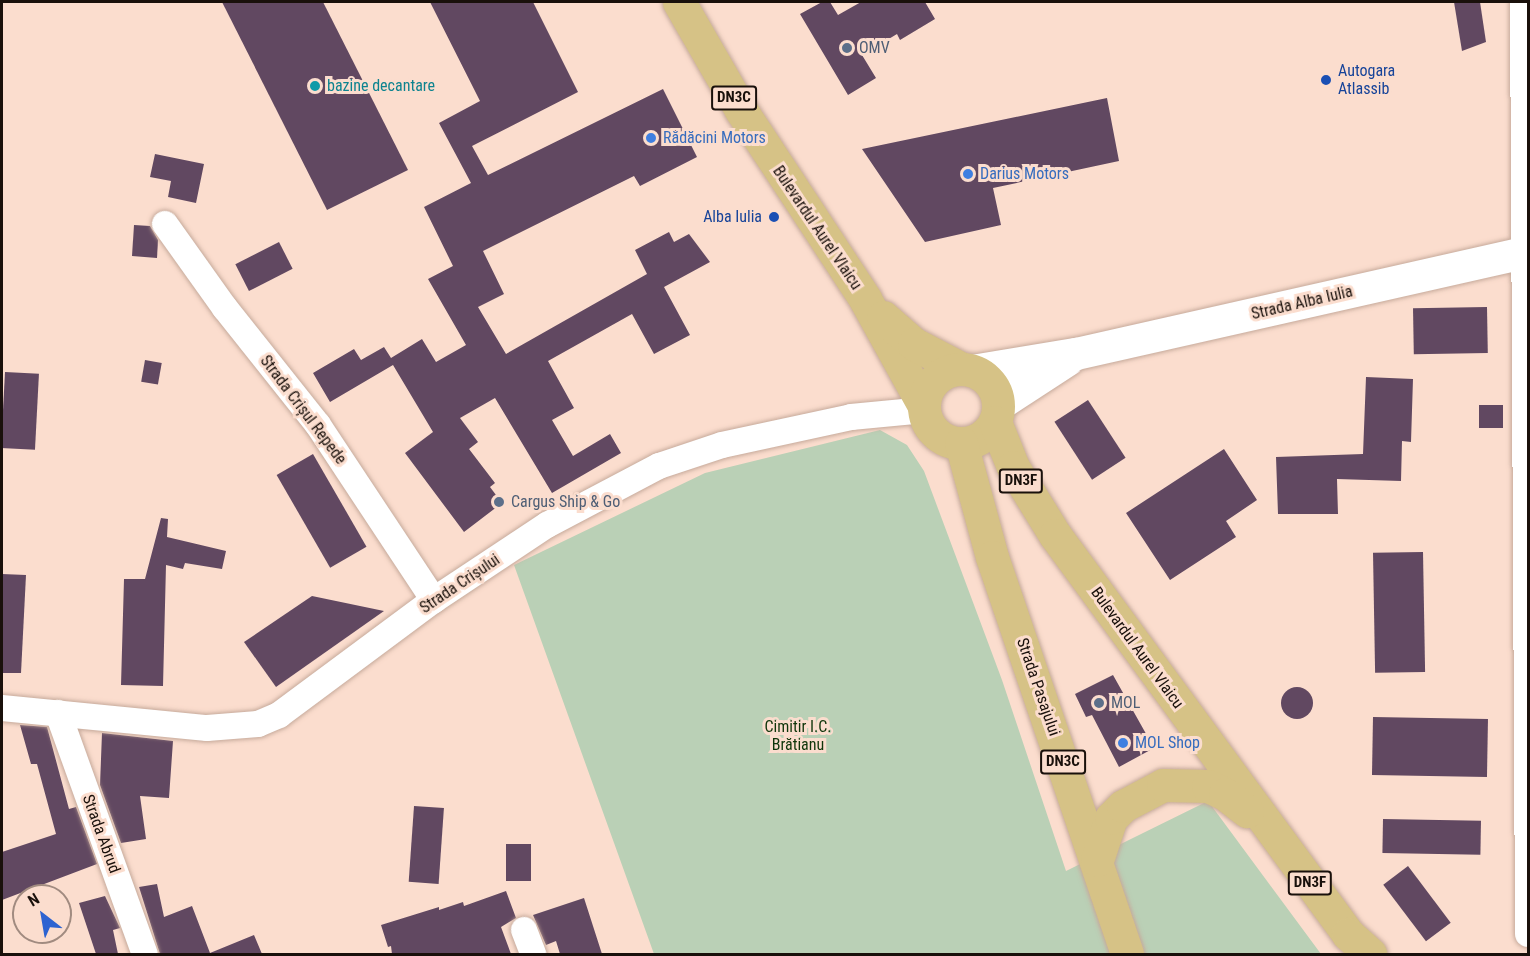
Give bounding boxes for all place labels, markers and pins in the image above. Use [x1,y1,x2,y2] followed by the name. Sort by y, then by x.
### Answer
[859,38,890,58] place label: OMV
[840,41,854,55] marker: OMV
[1338,61,1395,99] place label: Autogara Atlassib
[1319,73,1333,87] marker: Autogara Atlassib
[327,76,435,96] place label: bazine decantare
[308,79,322,93] marker: bazine decantare
[663,128,766,148] place label: Rădăcini Motors
[644,131,658,145] marker: Rădăcini Motors
[980,164,1069,184] place label: Darius Motors
[961,167,975,181] marker: Darius Motors
[703,207,762,227] place label: Alba Iulia
[767,210,781,224] marker: Alba Iulia
[511,492,620,512] place label: Cargus Ship & Go
[492,495,506,509] marker: Cargus Ship & Go
[1111,693,1140,713] place label: MOL
[1092,696,1106,710] marker: MOL
[1135,733,1200,753] place label: MOL Shop
[1116,736,1130,750] marker: MOL Shop

